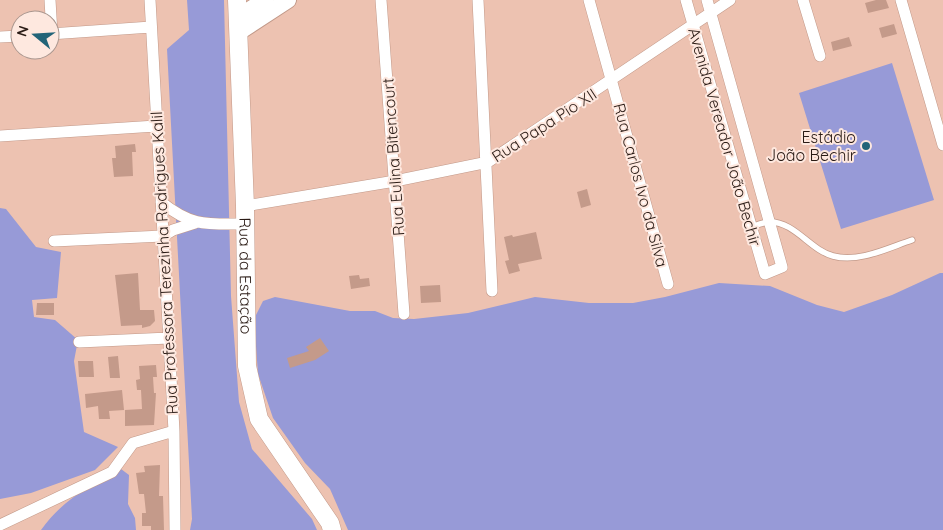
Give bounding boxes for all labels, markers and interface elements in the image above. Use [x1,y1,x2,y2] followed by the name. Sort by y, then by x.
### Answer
[10,10,60,60] north arrow
[12,23,33,39] text: N
[684,25,766,249] street label: Avenida Vereador João Bechir
[378,77,408,237] street label: Rua Eulina Bitencourt
[488,84,600,166] street label: Rua Papa Pio XII
[609,101,673,269] street label: Rua Carlos Ivo da Silva
[146,111,182,415] street label: Rua Professora Terezinha Rodrigues Kalil
[767,127,856,165] place label: Estádio João Bechir
[860,140,872,152] marker: Estádio João Bechir
[235,217,257,334] street label: Rua da Estação

